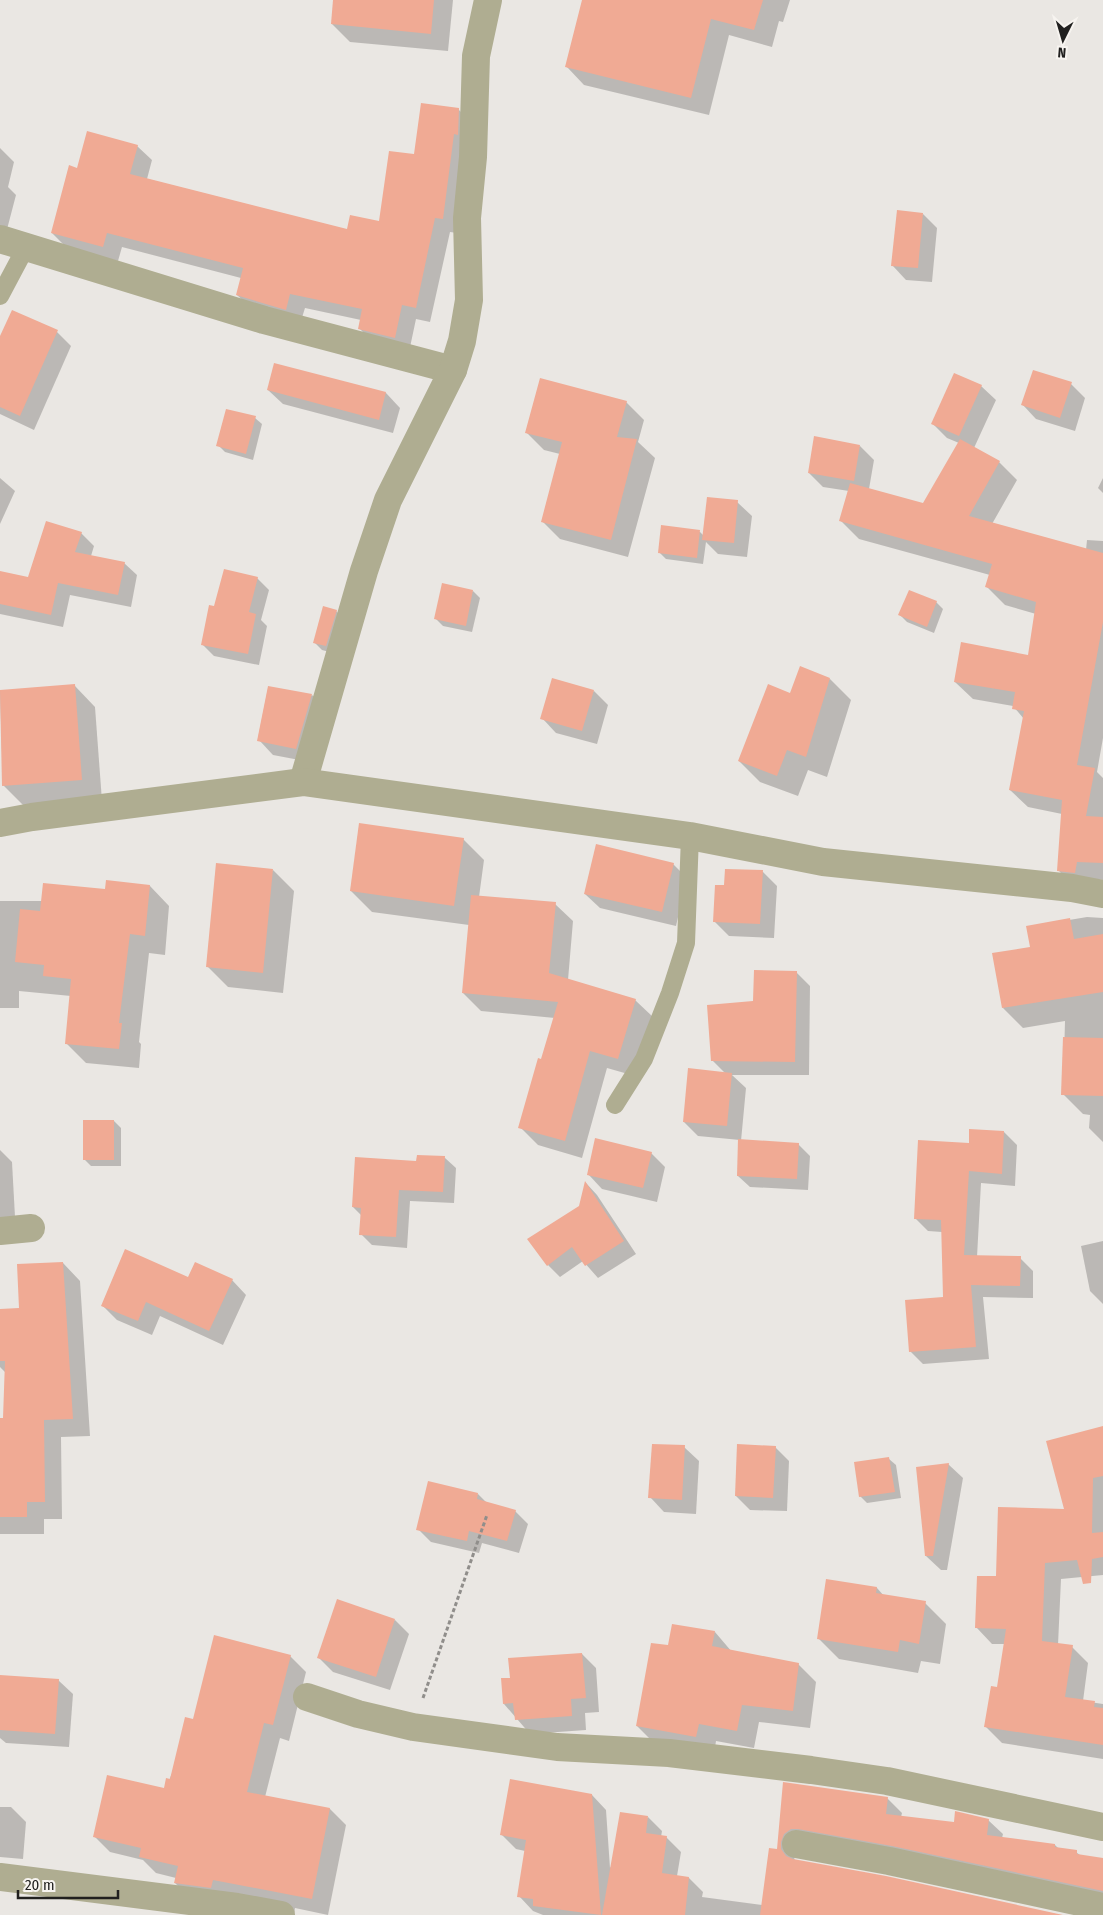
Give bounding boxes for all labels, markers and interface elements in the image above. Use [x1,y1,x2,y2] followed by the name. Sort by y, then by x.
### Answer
[1038,15,1088,65] north arrow
[1057,44,1067,61] text: N
[18,1868,118,1900] scale bar
[25,1876,55,1894] text: 20 m

